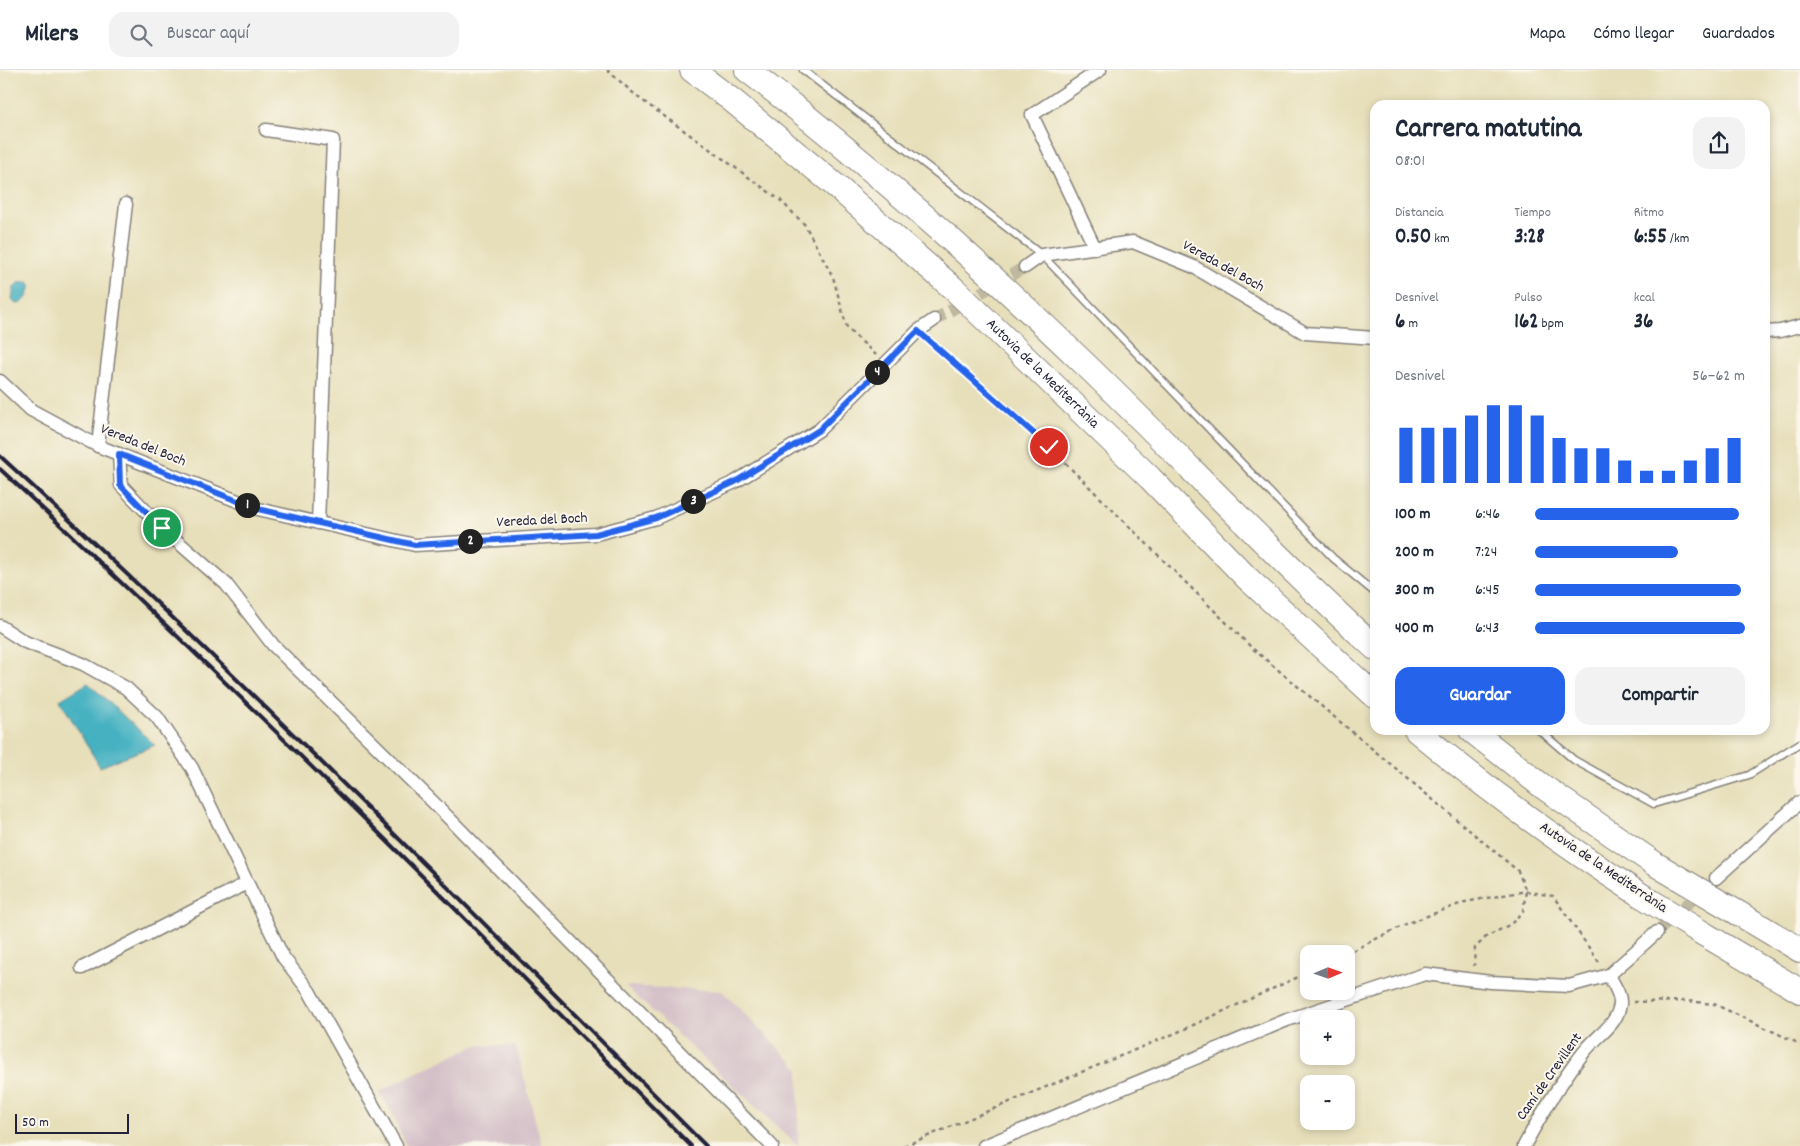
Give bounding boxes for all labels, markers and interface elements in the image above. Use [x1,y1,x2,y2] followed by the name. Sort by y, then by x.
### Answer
[109,12,459,57] search box
[25,18,79,52] text: Milers
[127,21,155,49] icon: search
[167,21,249,48] text: Buscar aquí
[1529,22,1565,47] text: Mapa
[1593,22,1674,47] text: Cómo llegar
[1702,22,1775,47] text: Guardados
[1395,111,1581,151] text: Carrera matutina
[1693,117,1745,169] button: share
[1395,150,1425,173] text: 08:01
[1395,203,1444,223] text: Distancia
[1514,203,1551,223] text: Tiempo
[1634,203,1664,223] text: Ritmo
[1395,223,1431,253] text: 0.50
[1514,223,1545,253] text: 3:28
[1634,223,1667,253] text: 6:55
[1431,229,1450,249] text: km
[1667,229,1689,249] text: /km
[1178,235,1268,299] street label: Vereda del Boch
[1395,288,1439,308] text: Desnivel
[1514,288,1542,308] text: Pulso
[1634,288,1655,308] text: kcal
[1395,308,1405,338] text: 6
[1514,308,1538,338] text: 162
[1634,308,1653,338] text: 36
[980,314,1105,435] street label: Autovia de la Mediterrània
[1405,314,1418,334] text: m
[1538,314,1564,334] text: bpm
[864,360,890,384] pin: 4
[875,362,880,382] text: 4
[1395,365,1445,388] text: Desnivel
[1692,365,1745,388] text: 56–62 m
[97,419,189,473] street label: Vereda del Boch
[1028,426,1070,468] pin
[1035,433,1063,461] icon: check
[680,488,706,514] pin: 3
[690,491,697,511] text: 3
[234,492,260,518] pin: 1
[246,495,249,515] text: 1
[1395,503,1431,526] text: 100 m
[1475,503,1500,526] text: 6:46
[141,507,183,549] pin
[496,508,588,534] street label: Vereda del Boch
[148,514,176,542] icon: arrive
[458,528,482,554] pin: 2
[467,531,474,551] text: 2
[1395,541,1434,564] text: 200 m
[1475,541,1497,564] text: 7:24
[1395,579,1434,602] text: 300 m
[1475,579,1500,602] text: 6:45
[1395,617,1434,640] text: 400 m
[1475,617,1499,640] text: 6:43
[1395,667,1565,725] button: Guardar
[1575,667,1745,725] button: Compartir
[1535,817,1672,920] street label: Autovia de la Mediterrània
[1300,945,1355,1000] north arrow
[1300,945,1355,1130] map controls
[1300,1010,1355,1065] button: +
[1512,1028,1589,1125] street label: Camí de Crevillent
[1300,1075,1355,1130] button: −
[15,1111,129,1134] scale bar
[22,1113,49,1133] text: 50 m

